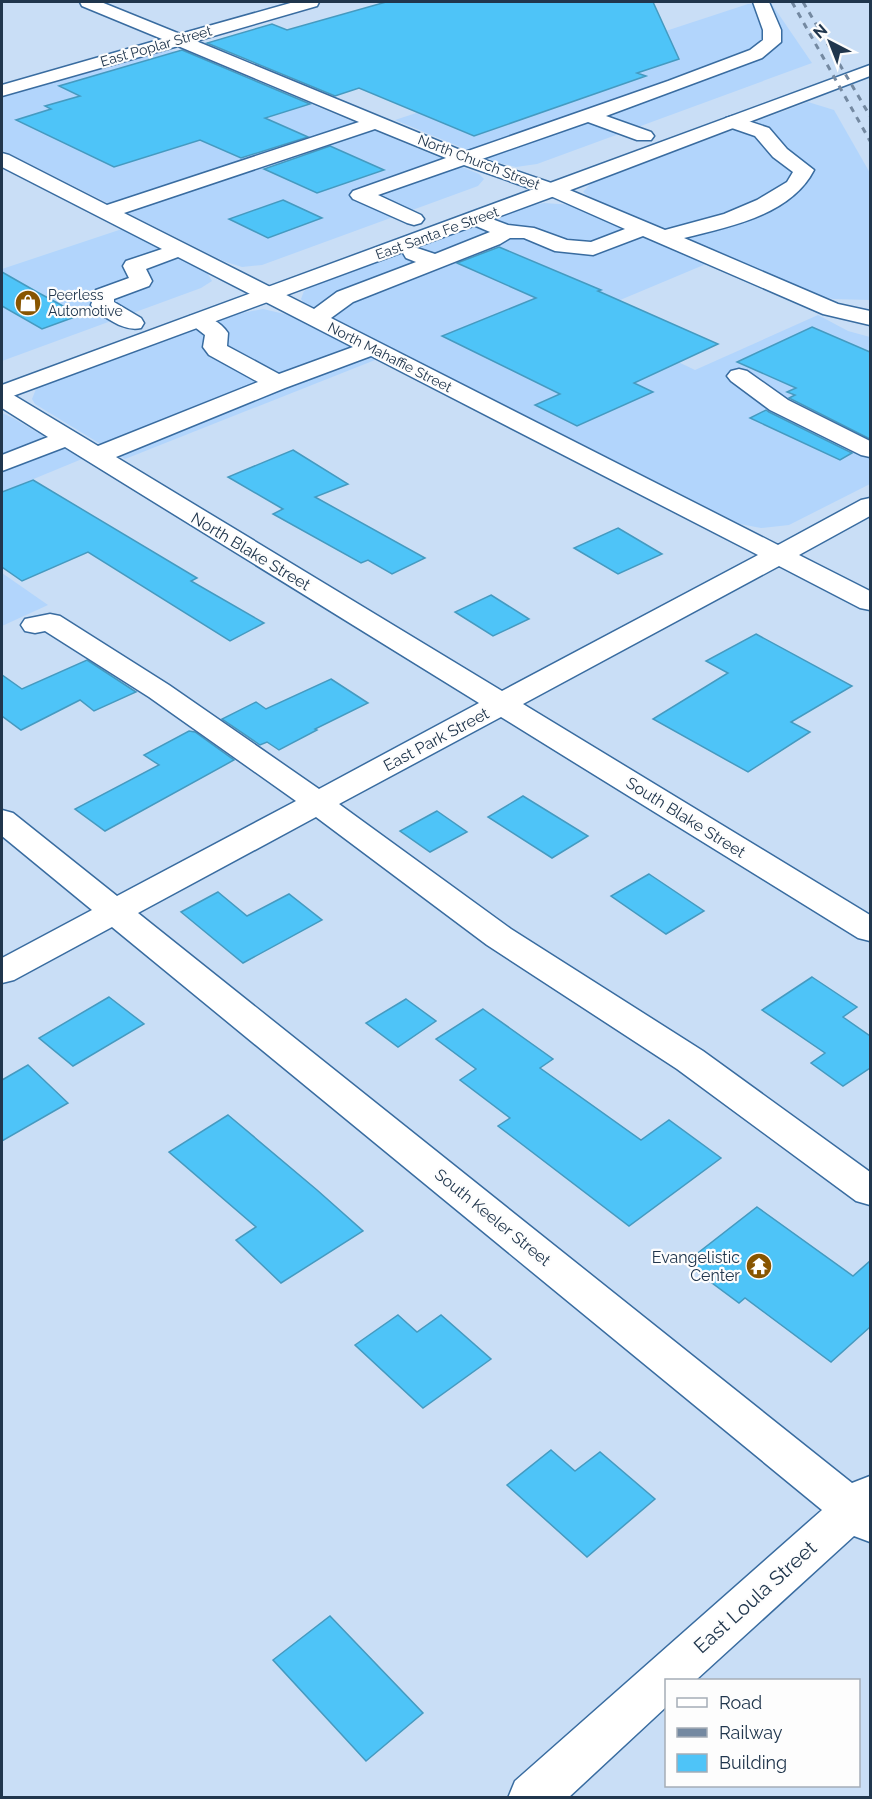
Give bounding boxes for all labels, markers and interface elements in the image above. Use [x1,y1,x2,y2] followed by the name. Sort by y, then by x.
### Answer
[800,12,860,72] north arrow
[809,20,831,42] text: N
[98,22,214,70] street label: East Poplar Street
[416,131,543,193] street label: North Church Street
[373,203,501,263] street label: East Santa Fe Street
[48,287,123,319] place label: Peerless Automotive
[13,288,43,318] shop icon: Peerless Automotive
[325,319,455,395] street label: North Mahaffie Street
[188,508,314,595] street label: North Blake Street
[380,703,493,775] street label: East Park Street
[623,773,749,862] street label: South Blake Street
[431,1165,555,1270] street label: South Keeler Street
[652,1248,740,1285] place label: Evangelistic Center
[744,1251,774,1281] temple icon: Evangelistic Center
[689,1535,821,1658] street label: East Loula Street
[665,1679,860,1787] legend
[719,1692,762,1713] text: Road
[719,1722,783,1743] text: Railway
[719,1752,787,1773] text: Building

